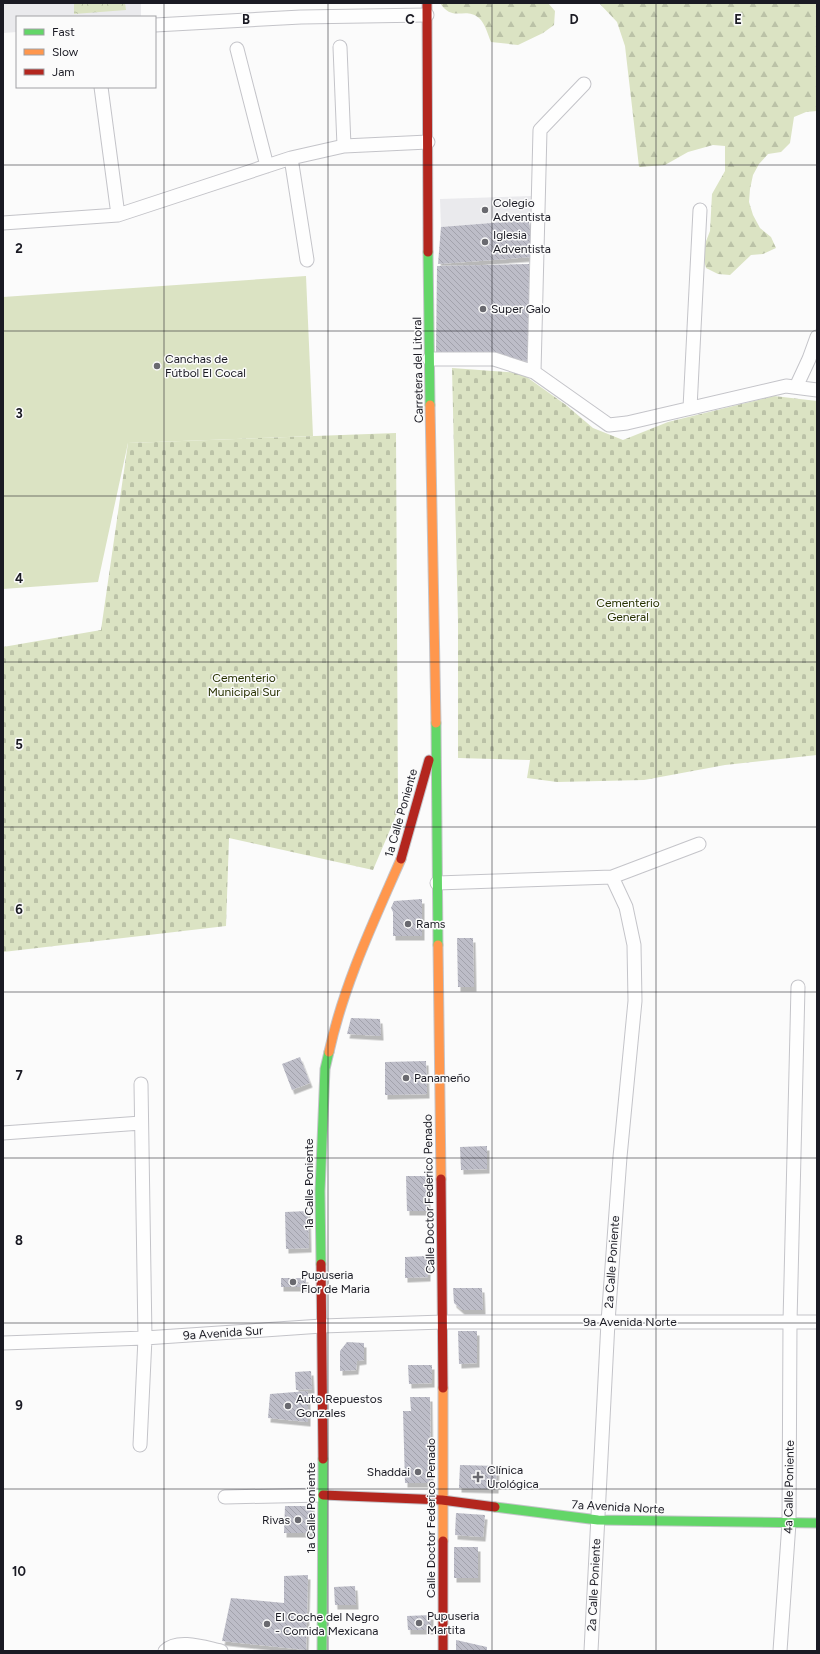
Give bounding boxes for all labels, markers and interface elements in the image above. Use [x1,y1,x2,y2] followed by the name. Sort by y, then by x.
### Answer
[242,12,250,27] text: B
[405,12,415,27] text: C
[569,12,579,27] text: D
[734,12,742,27] text: E
[16,16,156,88] legend
[52,25,75,39] text: Fast
[52,45,79,59] text: Slow
[52,65,75,79] text: Jam
[493,196,551,224] place label: Colegio Adventista
[480,205,490,215] marker: Colegio Adventista
[493,228,551,256] place label: Iglesia Adventista
[480,237,490,247] marker: Iglesia Adventista
[15,241,23,256] text: 2
[491,302,551,316] place label: Super Galo
[478,304,488,314] marker: Super Galo
[410,317,426,423] street label: Carretera del Litoral
[165,352,246,380] place label: Canchas de Fútbol El Cocal
[152,361,162,371] marker: Canchas de Fútbol El Cocal
[15,406,23,421] text: 3
[15,571,23,586] text: 4
[596,596,660,624] park label: Cementerio General
[208,671,280,699] park label: Cementerio Municipal Sur
[15,737,23,752] text: 5
[382,767,420,859] street label: 1a Calle Poniente
[15,902,23,917] text: 6
[416,917,446,931] place label: Rams
[403,919,413,929] marker: Rams
[15,1068,23,1083] text: 7
[414,1071,470,1085] place label: Panameño
[401,1073,411,1083] marker: Panameño
[421,1114,437,1274] street label: Calle Doctor Federico Penado
[302,1138,316,1230] street label: 1a Calle Poniente
[602,1215,622,1309] street label: 2a Calle Poniente
[15,1233,23,1248] text: 8
[301,1268,370,1296] place label: Pupuseria Flor de Maria
[288,1277,298,1287] marker: Pupuseria Flor de Maria
[583,1315,677,1329] street label: 9a Avenida Norte
[182,1323,264,1343] street label: 9a Avenida Sur
[296,1392,383,1420] place label: Auto Repuestos Gonzales
[15,1398,23,1413] text: 9
[283,1401,293,1411] marker: Auto Repuestos Gonzales
[424,1438,438,1598] street label: Calle Doctor Federico Penado
[781,1440,797,1534] street label: 4a Calle Poniente
[304,1462,318,1554] street label: 1a Calle Poniente
[487,1463,539,1491] place label: Clínica Urológica
[367,1465,410,1479] place label: Shaddai
[413,1467,423,1477] marker: Shaddai
[472,1471,484,1483] marker: Clínica Urológica
[571,1498,665,1516] street label: 7a Avenida Norte
[262,1513,290,1527] place label: Rivas
[293,1515,303,1525] marker: Rivas
[585,1538,603,1632] street label: 2a Calle Poniente
[12,1564,26,1579] text: 10
[427,1609,480,1637] place label: Pupuseria Martita
[275,1610,379,1638] place label: El Coche del Negro - Comida Mexicana
[414,1618,424,1628] marker: Pupuseria Martita
[262,1619,272,1629] marker: El Coche del Negro - Comida Mexicana

